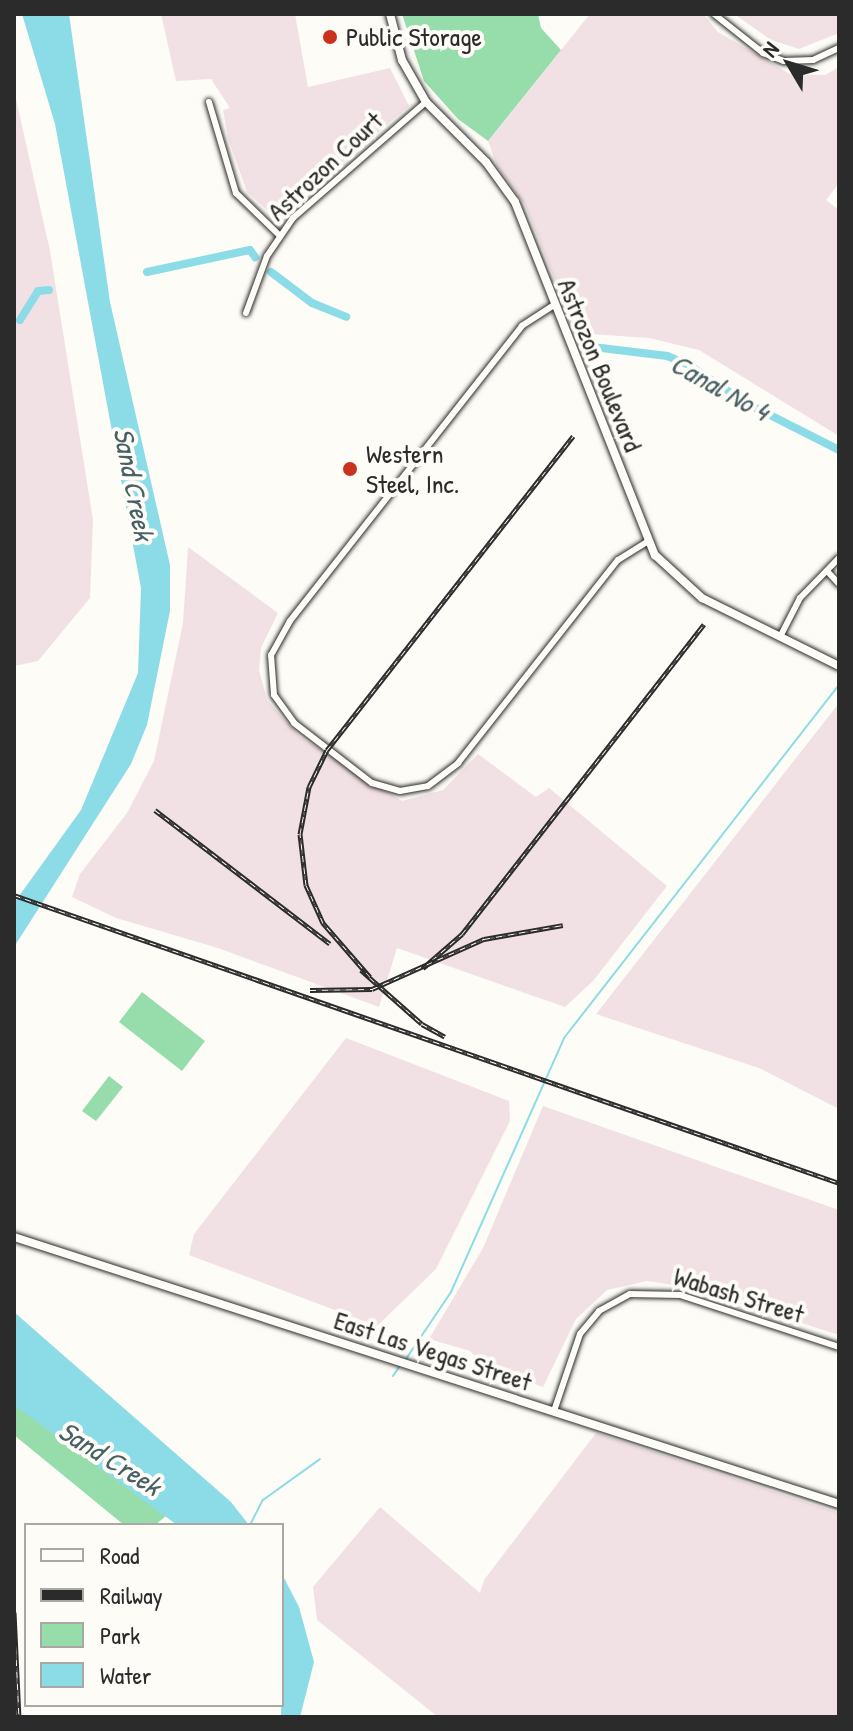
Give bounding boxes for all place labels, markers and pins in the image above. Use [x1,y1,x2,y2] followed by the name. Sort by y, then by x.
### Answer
[346,21,482,53] place label: Public Storage
[321,28,339,46] marker: Public Storage
[366,438,459,500] place label: Western Steel, Inc.
[341,460,359,478] marker: Western Steel, Inc.

